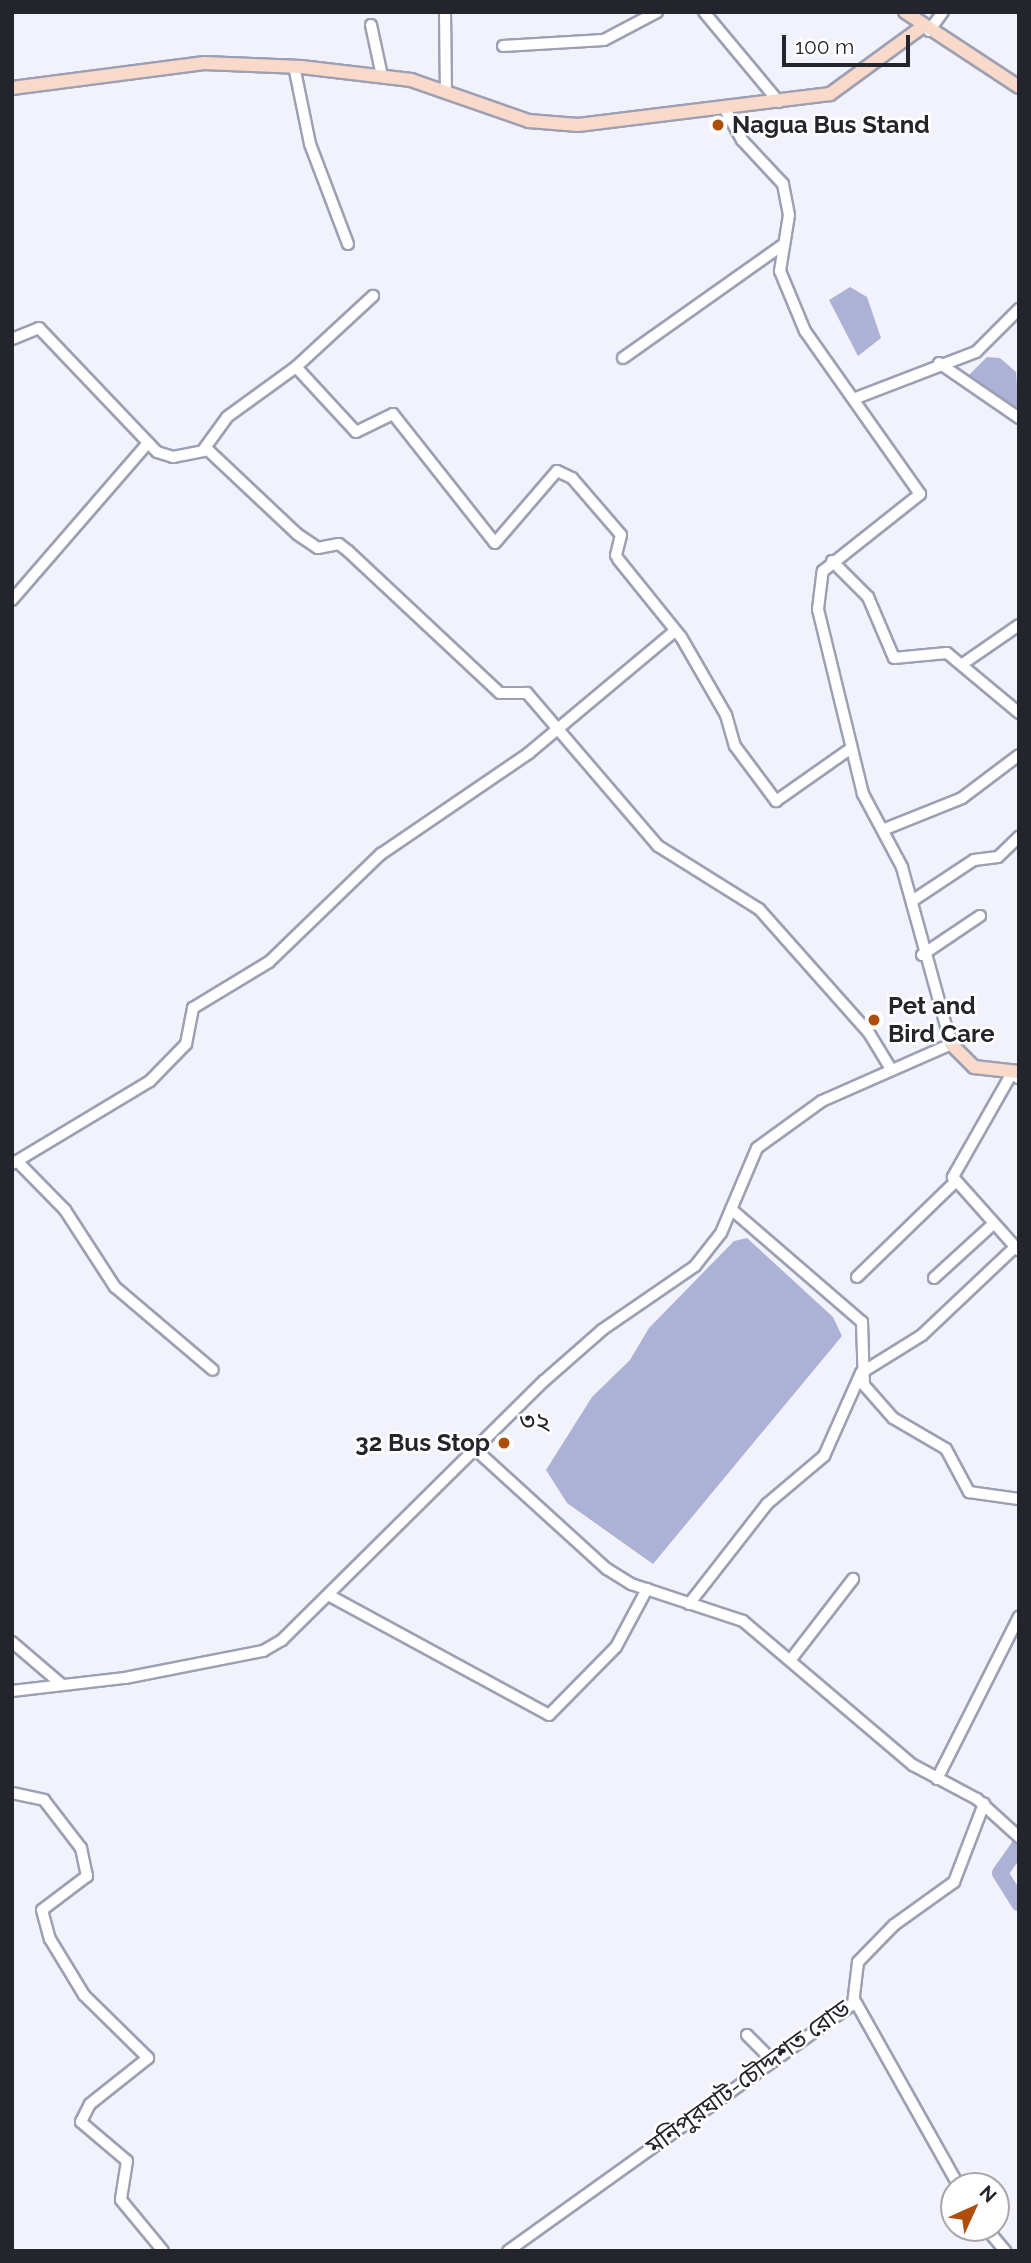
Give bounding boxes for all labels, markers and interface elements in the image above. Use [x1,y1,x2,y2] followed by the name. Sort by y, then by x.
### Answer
[786,21,914,65] scale bar
[795,34,854,59] text: 100 m
[732,111,930,139] place label: Nagua Bus Stand
[710,117,726,133] marker: Nagua Bus Stand
[888,992,995,1048] place label: Pet and Bird Care
[866,1012,882,1028] marker: Pet and Bird Care
[520,1406,550,1438] district label: ৩২
[355,1429,490,1457] place label: 32 Bus Stop
[496,1435,512,1451] marker: 32 Bus Stop
[641,1993,855,2161] street label: মনিপুরঘাট-চৌদ্দশত রোড
[940,2172,1010,2242] north arrow
[976,2181,1001,2206] text: N

